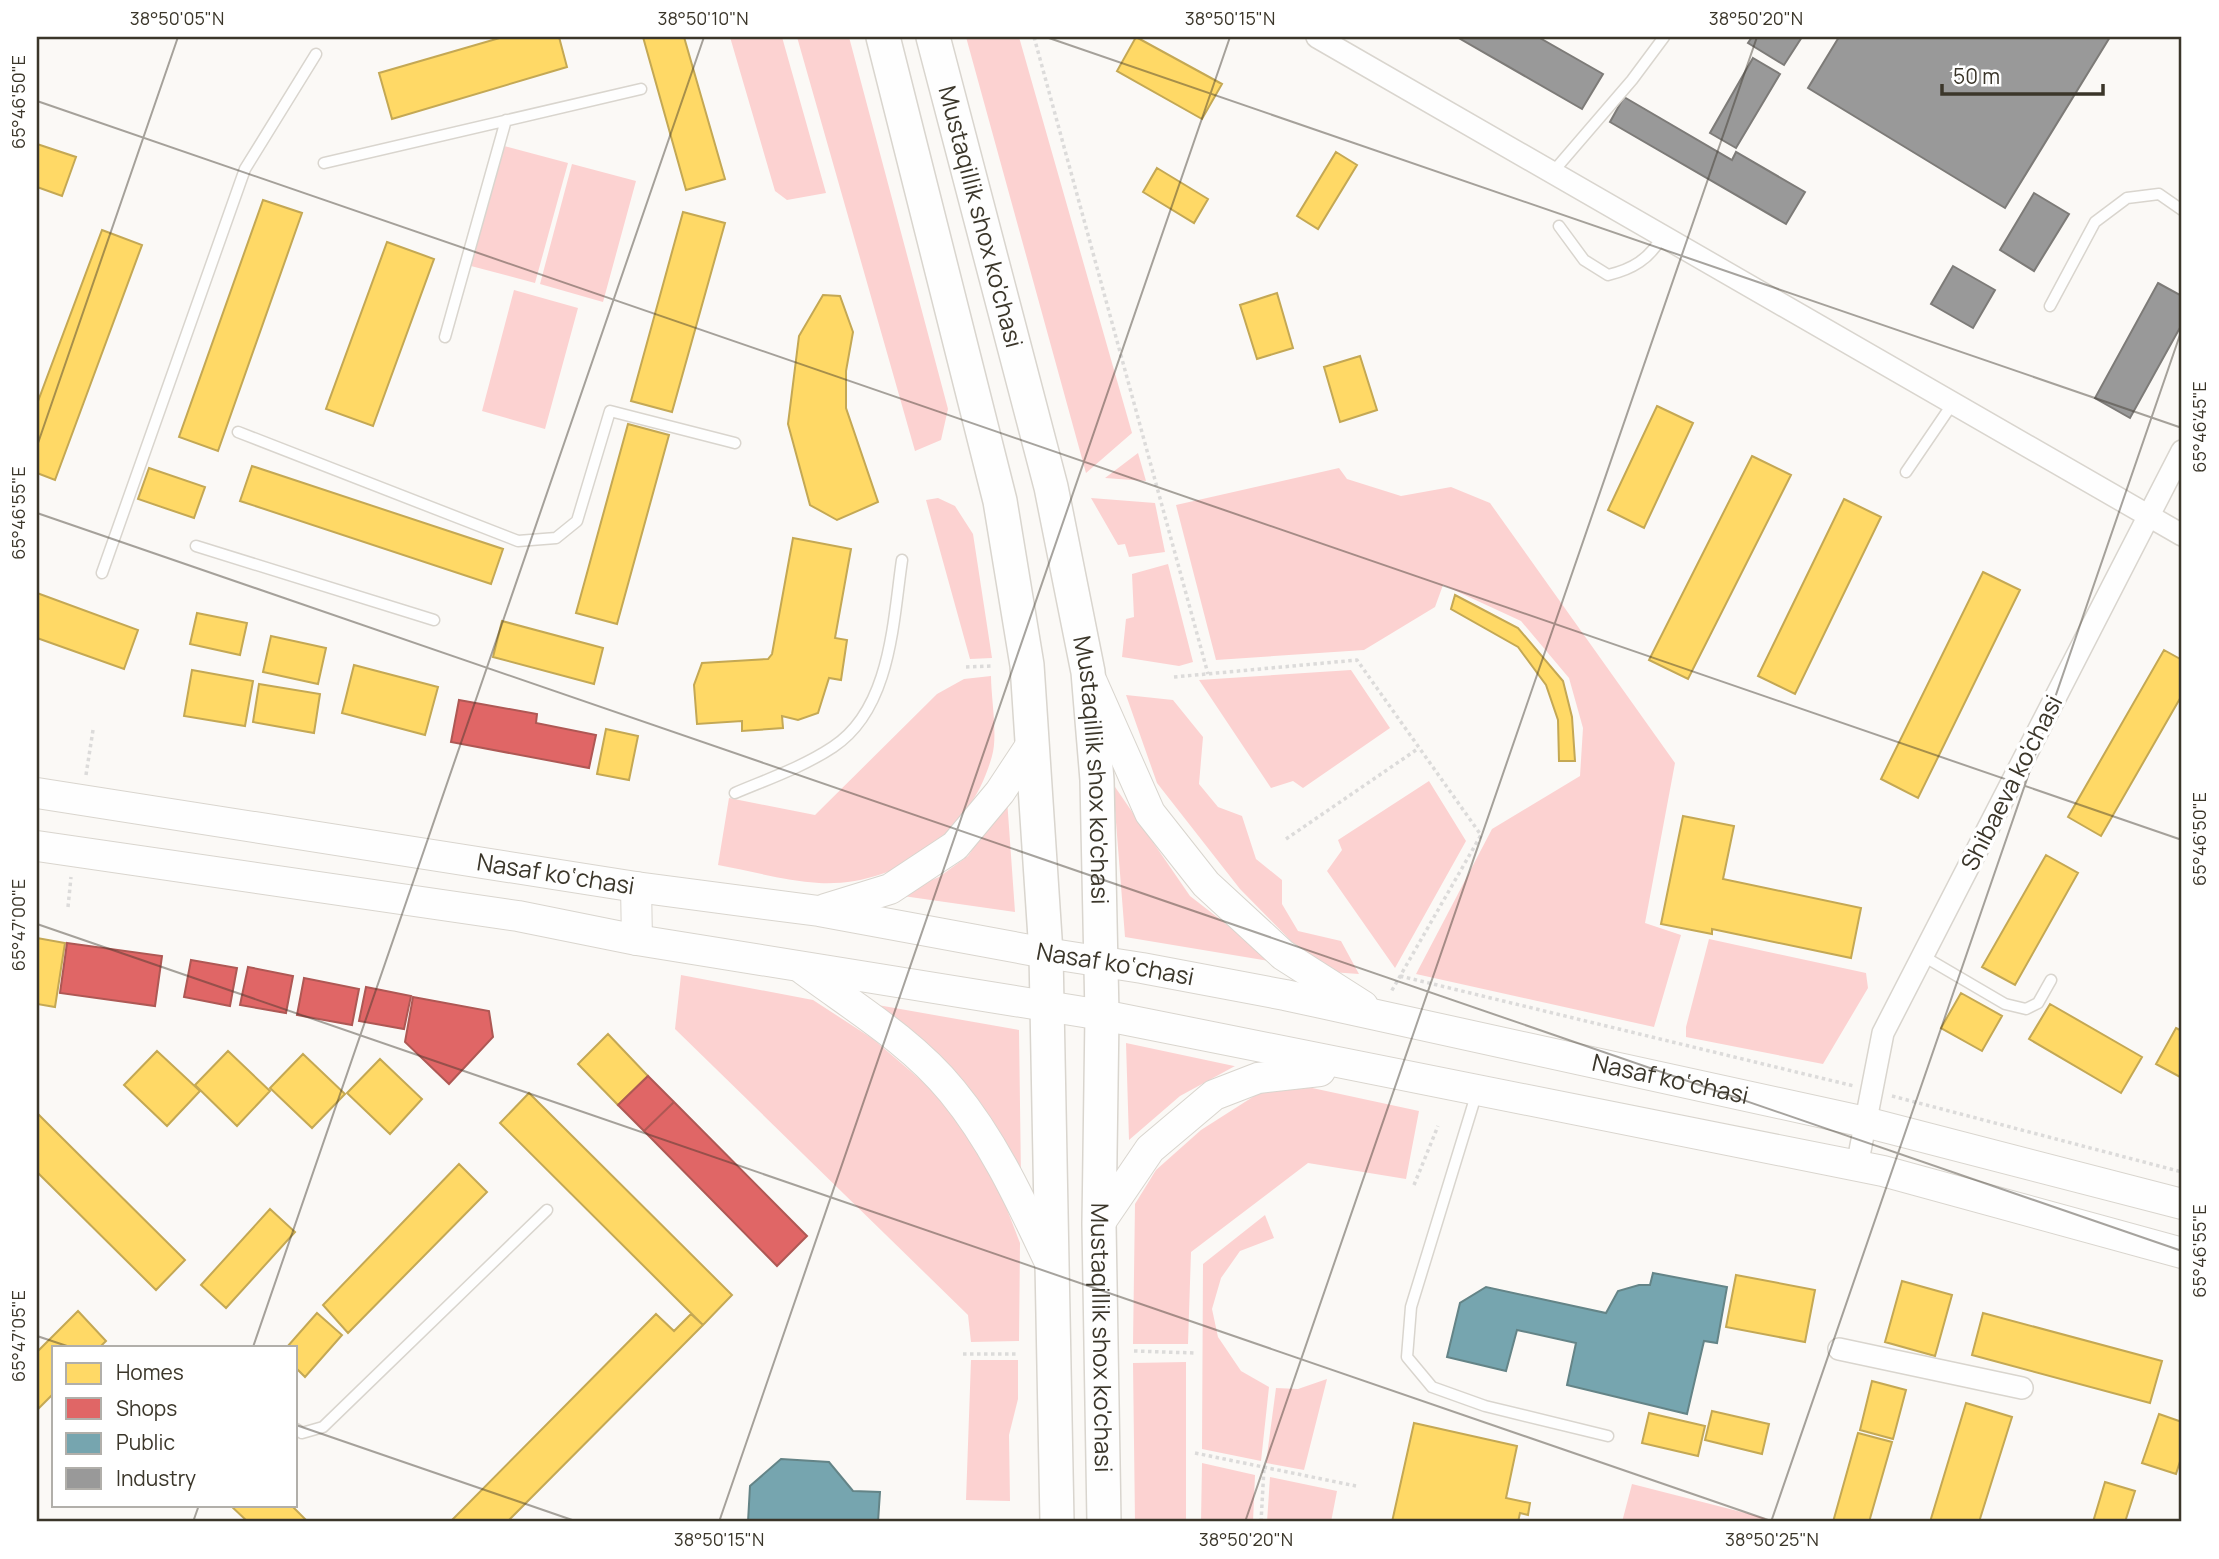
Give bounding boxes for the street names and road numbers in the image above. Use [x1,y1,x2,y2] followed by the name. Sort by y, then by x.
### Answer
[931,82,1032,351] street label: Mustaqillik shox ko'chasi
[1066,633,1118,905] street label: Mustaqillik shox ko'chasi
[1952,689,2069,876] street label: Shibaeva ko'chasi
[475,844,637,902] street label: Nasaf ko‘chasi
[1034,934,1197,993] street label: Nasaf ko‘chasi
[1589,1045,1752,1111] street label: Nasaf ko‘chasi
[1084,1203,1121,1473] street label: Mustaqillik shox ko'chasi

